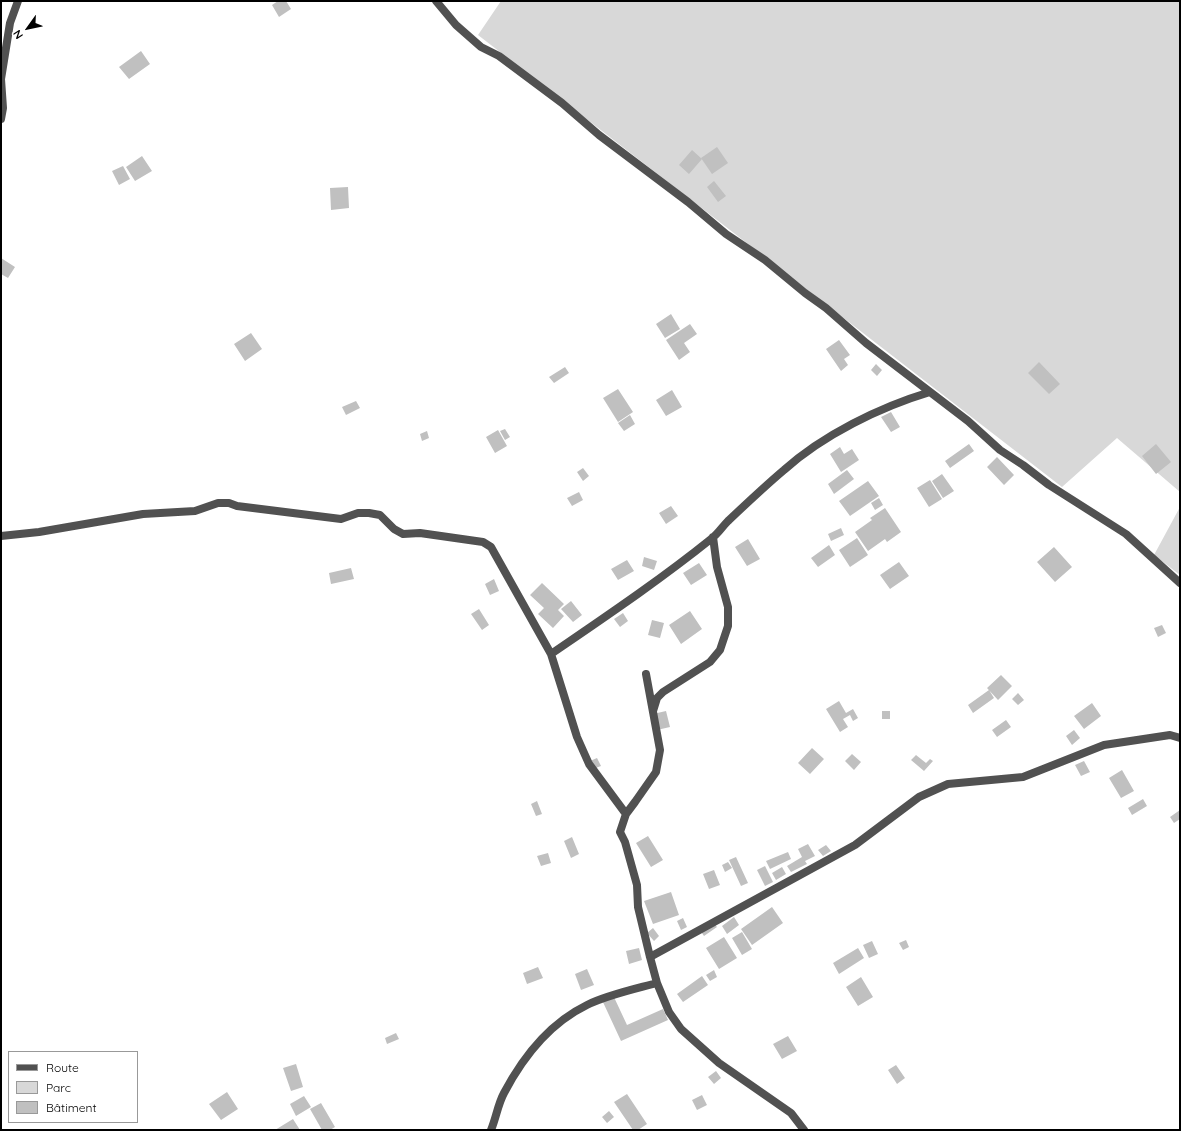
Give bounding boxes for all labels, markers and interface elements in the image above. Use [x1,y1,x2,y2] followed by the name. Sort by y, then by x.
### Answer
[8,8,48,48] north arrow
[10,27,26,42] text: N
[8,1051,138,1123] legend
[46,1060,79,1075] text: Route
[46,1080,71,1095] text: Parc
[46,1100,96,1115] text: Bâtiment

